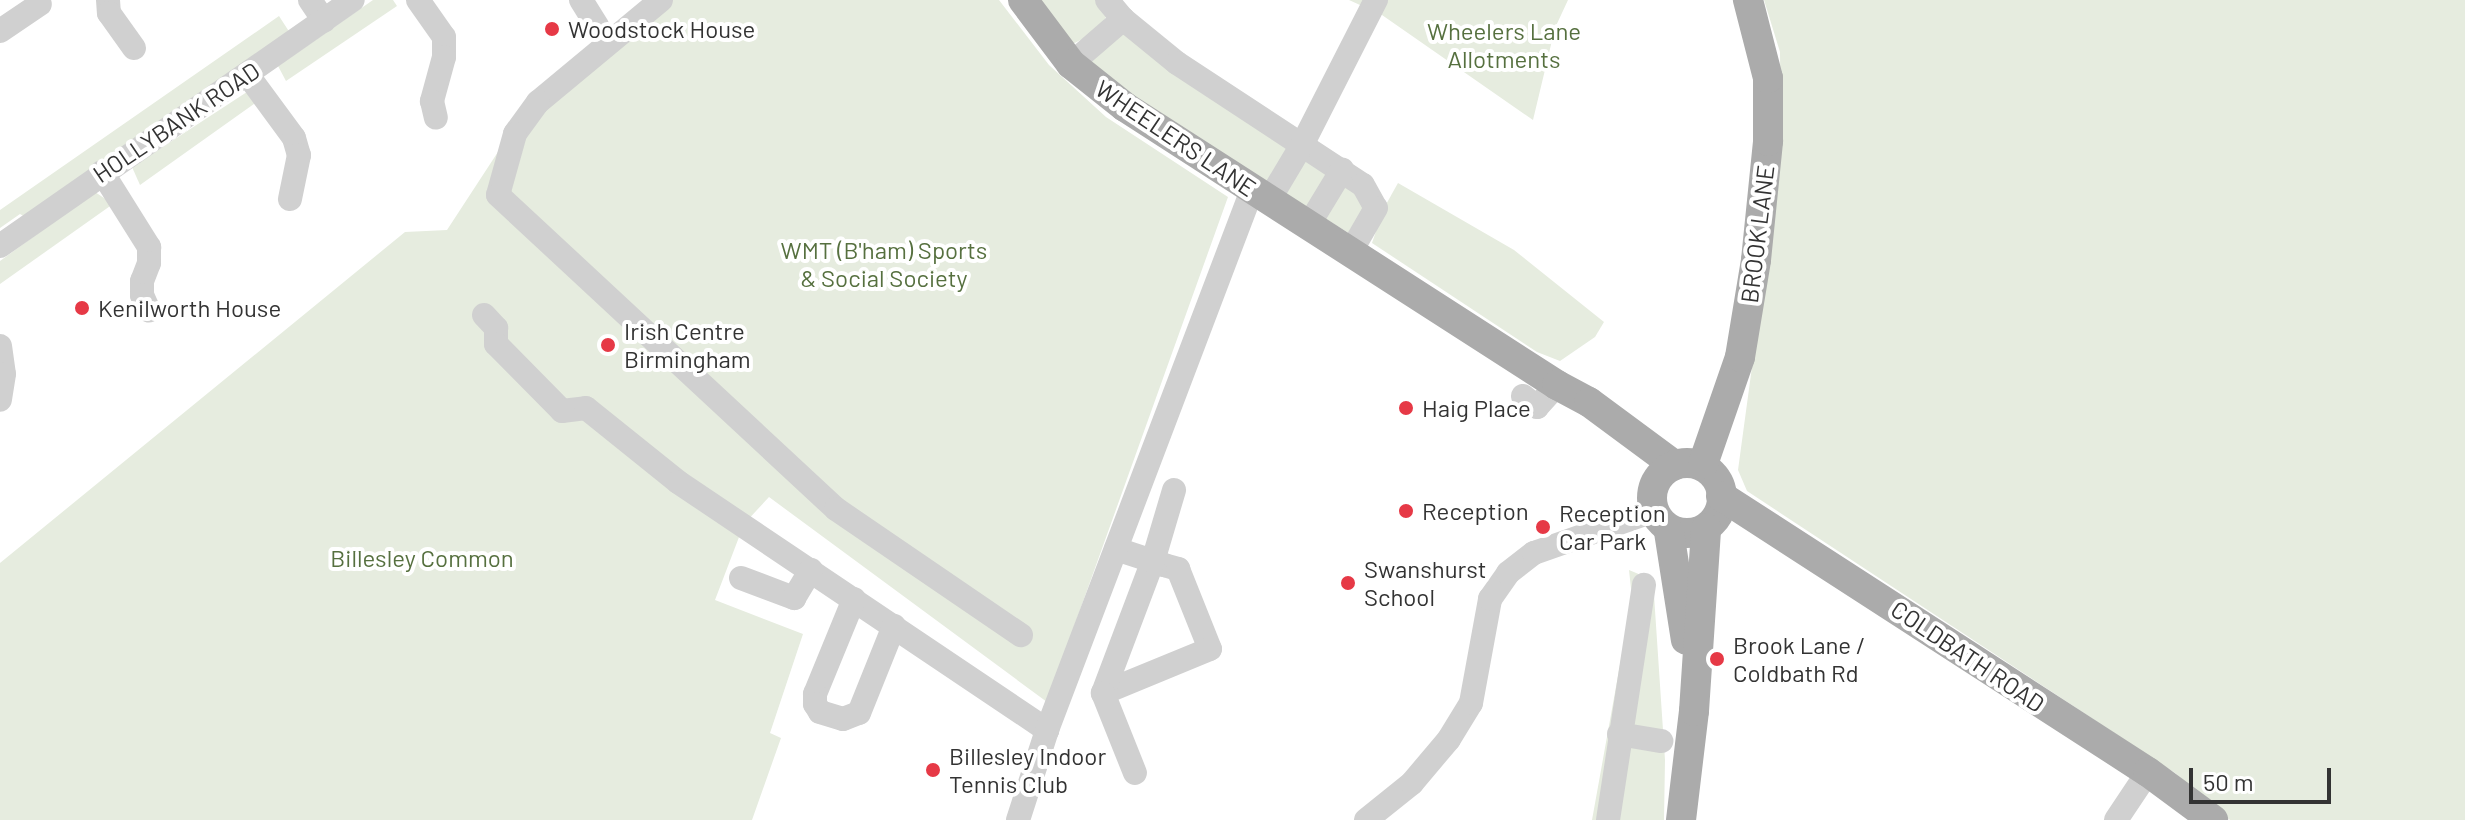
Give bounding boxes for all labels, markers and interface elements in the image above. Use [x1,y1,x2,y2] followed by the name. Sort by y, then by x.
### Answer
[568,15,755,43] place label: Woodstock House
[1427,17,1581,73] park label: Wheelers Lane Allotments
[543,20,561,38] marker: Woodstock House
[87,56,265,188] street label: HOLLYBANK ROAD
[1090,74,1262,202] street label: WHEELERS LANE
[1734,163,1780,305] street label: BROOK LANE
[781,236,987,292] park label: WMT (B'ham) Sports & Social Society
[98,294,281,322] place label: Kenilworth House
[73,299,91,317] marker: Kenilworth House
[624,317,751,373] place label: Irish Centre Birmingham
[599,336,617,354] marker: Irish Centre Birmingham
[1422,394,1531,422] place label: Haig Place
[1397,399,1415,417] marker: Haig Place
[1422,497,1529,525] place label: Reception
[1559,499,1666,555] place label: Reception Car Park
[1397,502,1415,520] marker: Reception
[1534,518,1552,536] marker: Reception Car Park
[330,544,514,572] park label: Billesley Common
[1364,555,1487,611] place label: Swanshurst School
[1339,574,1357,592] marker: Swanshurst School
[1886,594,2050,718] street label: COLDBATH ROAD
[1733,631,1866,687] place label: Brook Lane / Coldbath Rd
[1708,650,1726,668] marker: Brook Lane / Coldbath Rd
[949,742,1106,798] place label: Billesley Indoor Tennis Club
[2193,752,2335,802] scale bar
[924,761,942,779] marker: Billesley Indoor Tennis Club
[2203,767,2254,796] text: 50 m

